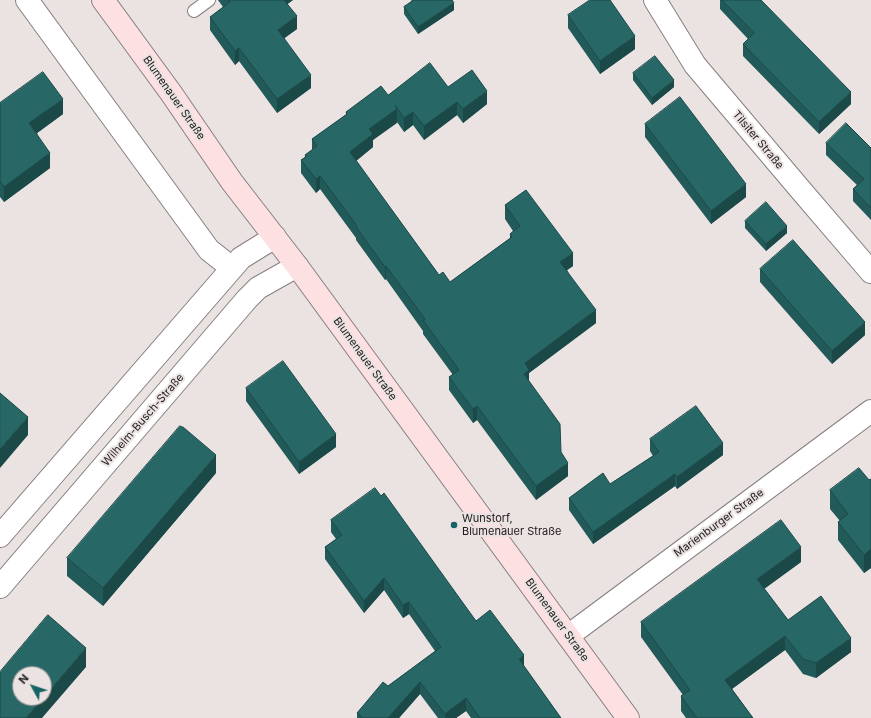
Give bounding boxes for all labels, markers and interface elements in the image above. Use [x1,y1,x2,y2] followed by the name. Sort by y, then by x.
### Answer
[140,53,208,143] street label: Blumenauer Straße
[730,108,786,172] street label: Tilsiter Straße
[330,315,400,403] street label: Blumenauer Straße
[99,371,187,469] street label: Wilhelm-Busch-Straße
[672,486,766,560] street label: Marienburger Straße
[462,512,561,538] place label: Wunstorf, Blumenauer Straße
[449,520,459,530] marker: Wunstorf, Blumenauer Straße
[522,576,592,664] street label: Blumenauer Straße
[12,666,52,706] north arrow
[16,671,32,687] text: N

